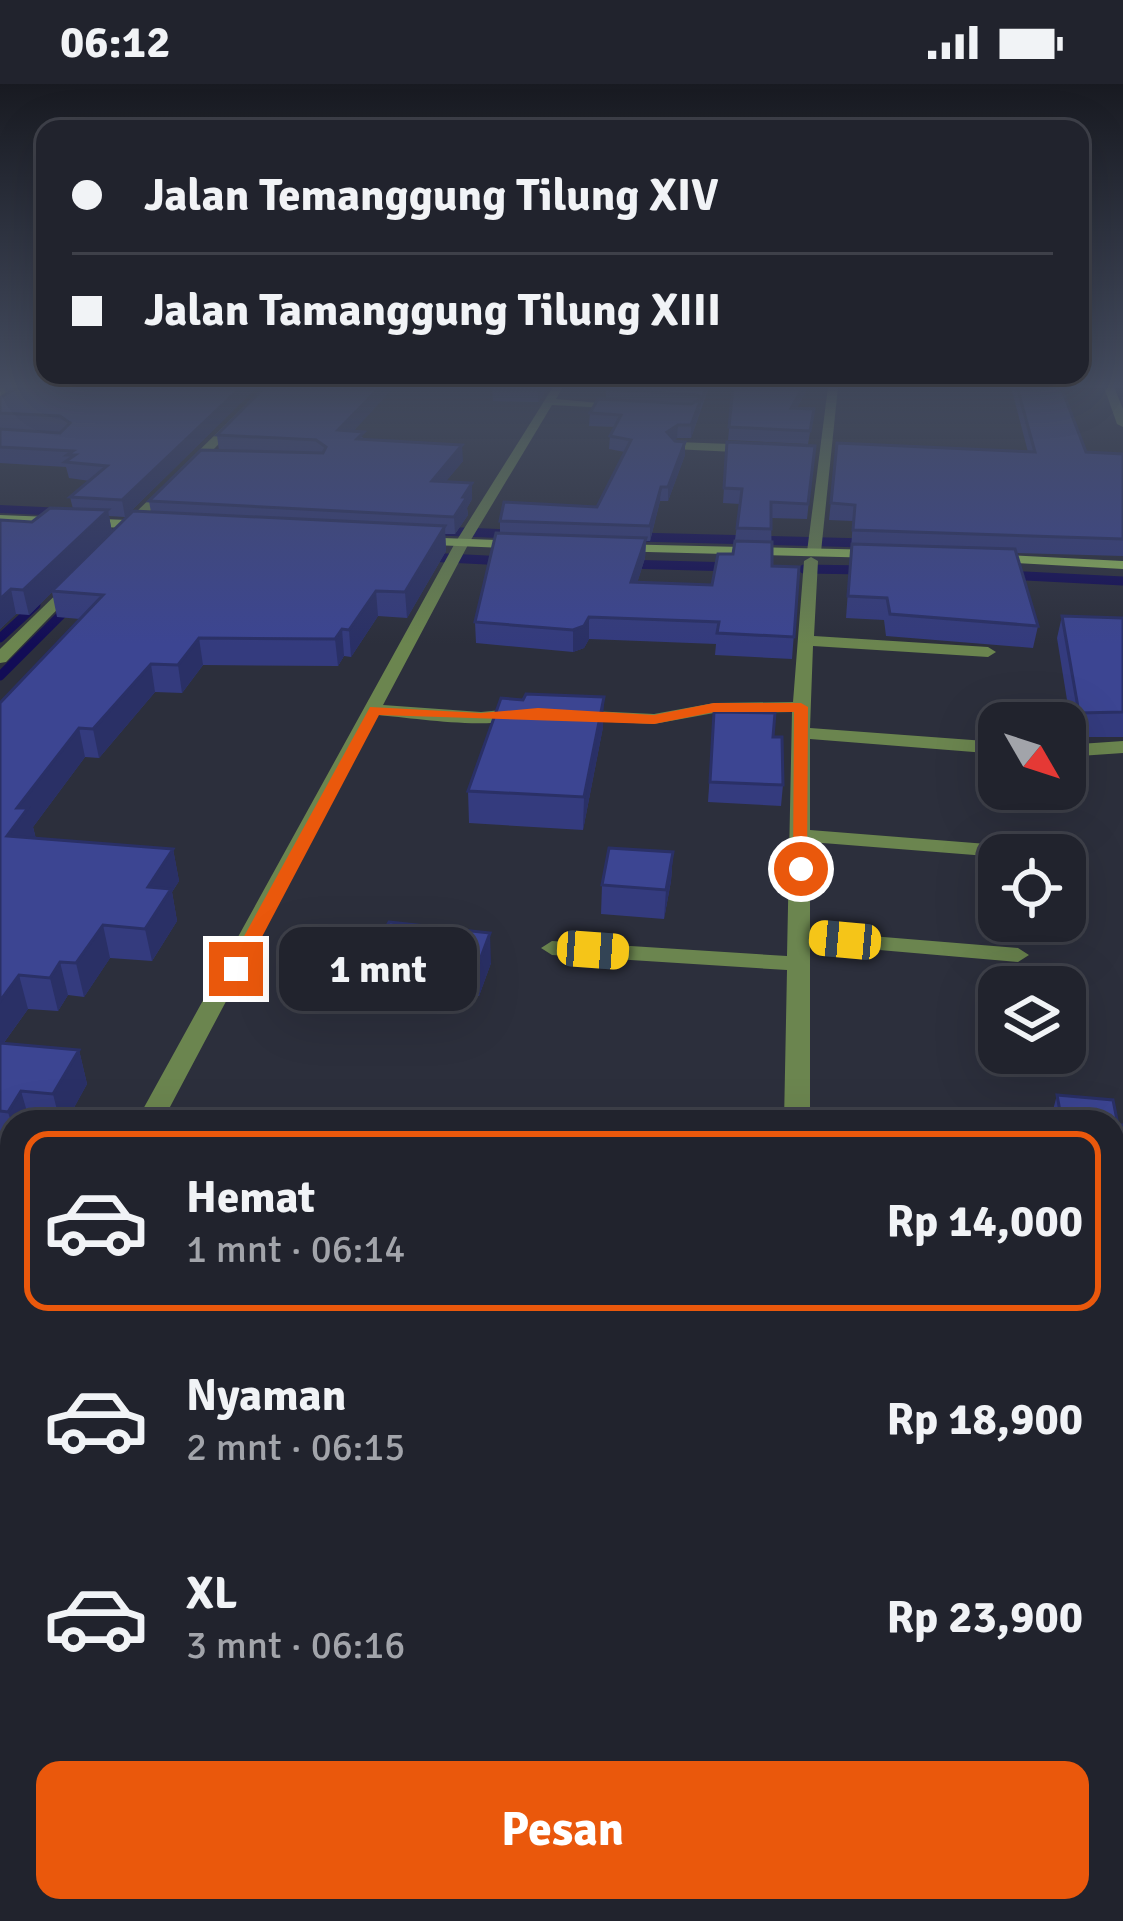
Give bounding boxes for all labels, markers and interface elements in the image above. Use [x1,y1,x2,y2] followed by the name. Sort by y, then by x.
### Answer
[60,15,170,70] text: 06:12
[144,168,719,223] text: Jalan Temanggung Tilung XIV
[144,283,721,338] text: Jalan Tamanggung Tilung XIII
[978,702,1086,810] north arrow
[978,702,1086,1074] map controls
[978,834,1086,942] button: locate
[774,842,828,896] route start
[808,919,882,961] car
[278,927,476,1011] callout: 1 mnt
[556,930,630,970] car
[209,942,263,996] route end
[329,945,427,993] text: 1 mnt
[978,966,1086,1074] button: layers
[42,1167,150,1275] icon: car
[186,1170,315,1225] text: Hemat
[886,1194,1083,1249] text: Rp 14,000
[186,1225,405,1273] text: 1 mnt · 06:14
[42,1365,150,1473] icon: car
[186,1368,346,1423] text: Nyaman
[886,1392,1083,1447] text: Rp 18,900
[186,1423,405,1471] text: 2 mnt · 06:15
[42,1563,150,1671] icon: car
[186,1566,237,1621] text: XL
[886,1590,1083,1645] text: Rp 23,900
[186,1621,405,1669] text: 3 mnt · 06:16
[36,1761,1089,1899] button: Pesan

